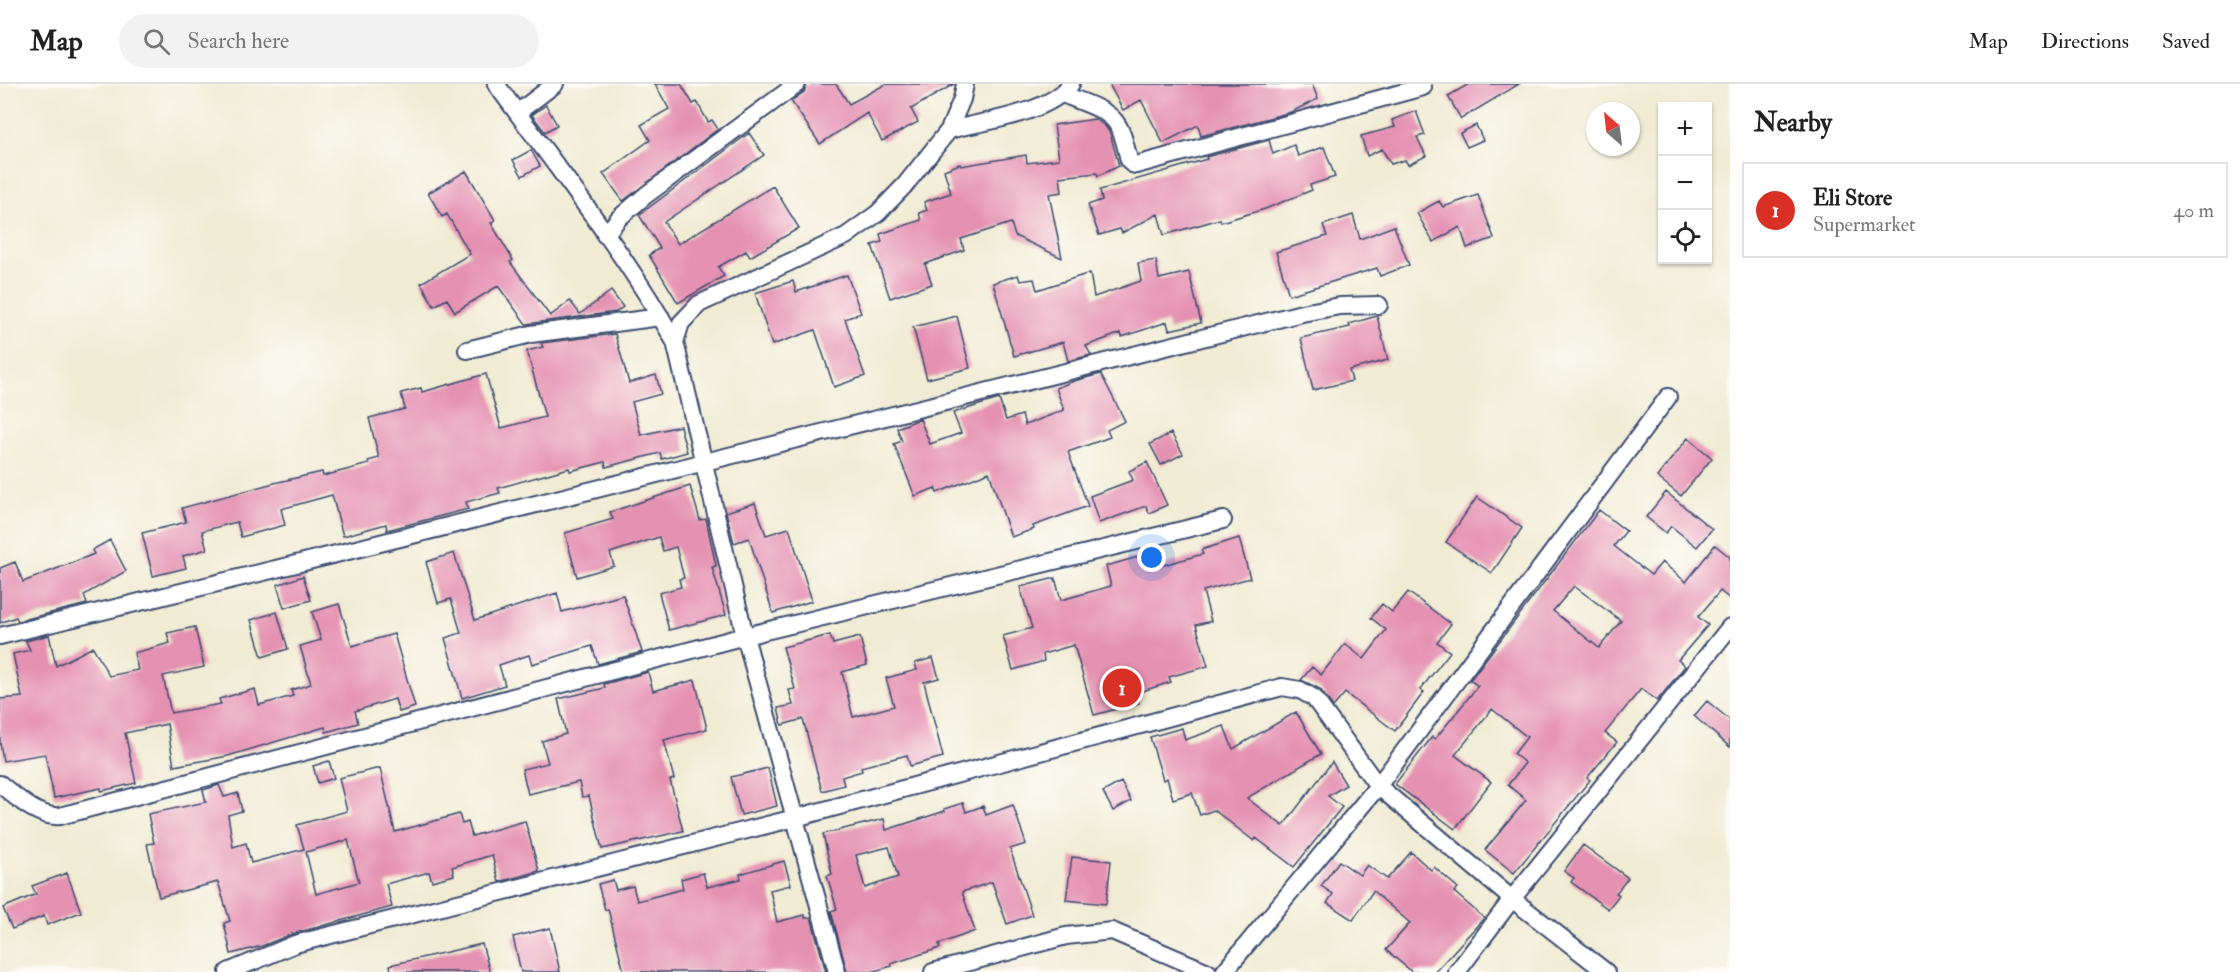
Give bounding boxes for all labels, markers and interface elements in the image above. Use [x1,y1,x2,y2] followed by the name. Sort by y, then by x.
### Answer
[119,14,539,68] search box
[30,24,83,59] text: Map
[140,25,173,58] icon: search
[188,27,289,55] text: Search here
[1968,28,2008,55] text: Map
[2041,28,2129,55] text: Directions
[2162,28,2210,55] text: Saved
[1586,102,1640,156] north arrow
[1658,102,1712,264] map controls
[1658,102,1712,156] button: +
[1754,107,1832,139] text: Nearby
[1658,156,1712,210] button: −
[1813,184,1892,212] text: Eli Store
[1772,198,1779,223] text: 1
[2173,198,2214,223] text: 40 m
[1658,210,1712,264] button: locate
[1813,212,1916,237] text: Supermarket
[1137,543,1166,572] your location
[1102,666,1142,710] pin: 1

